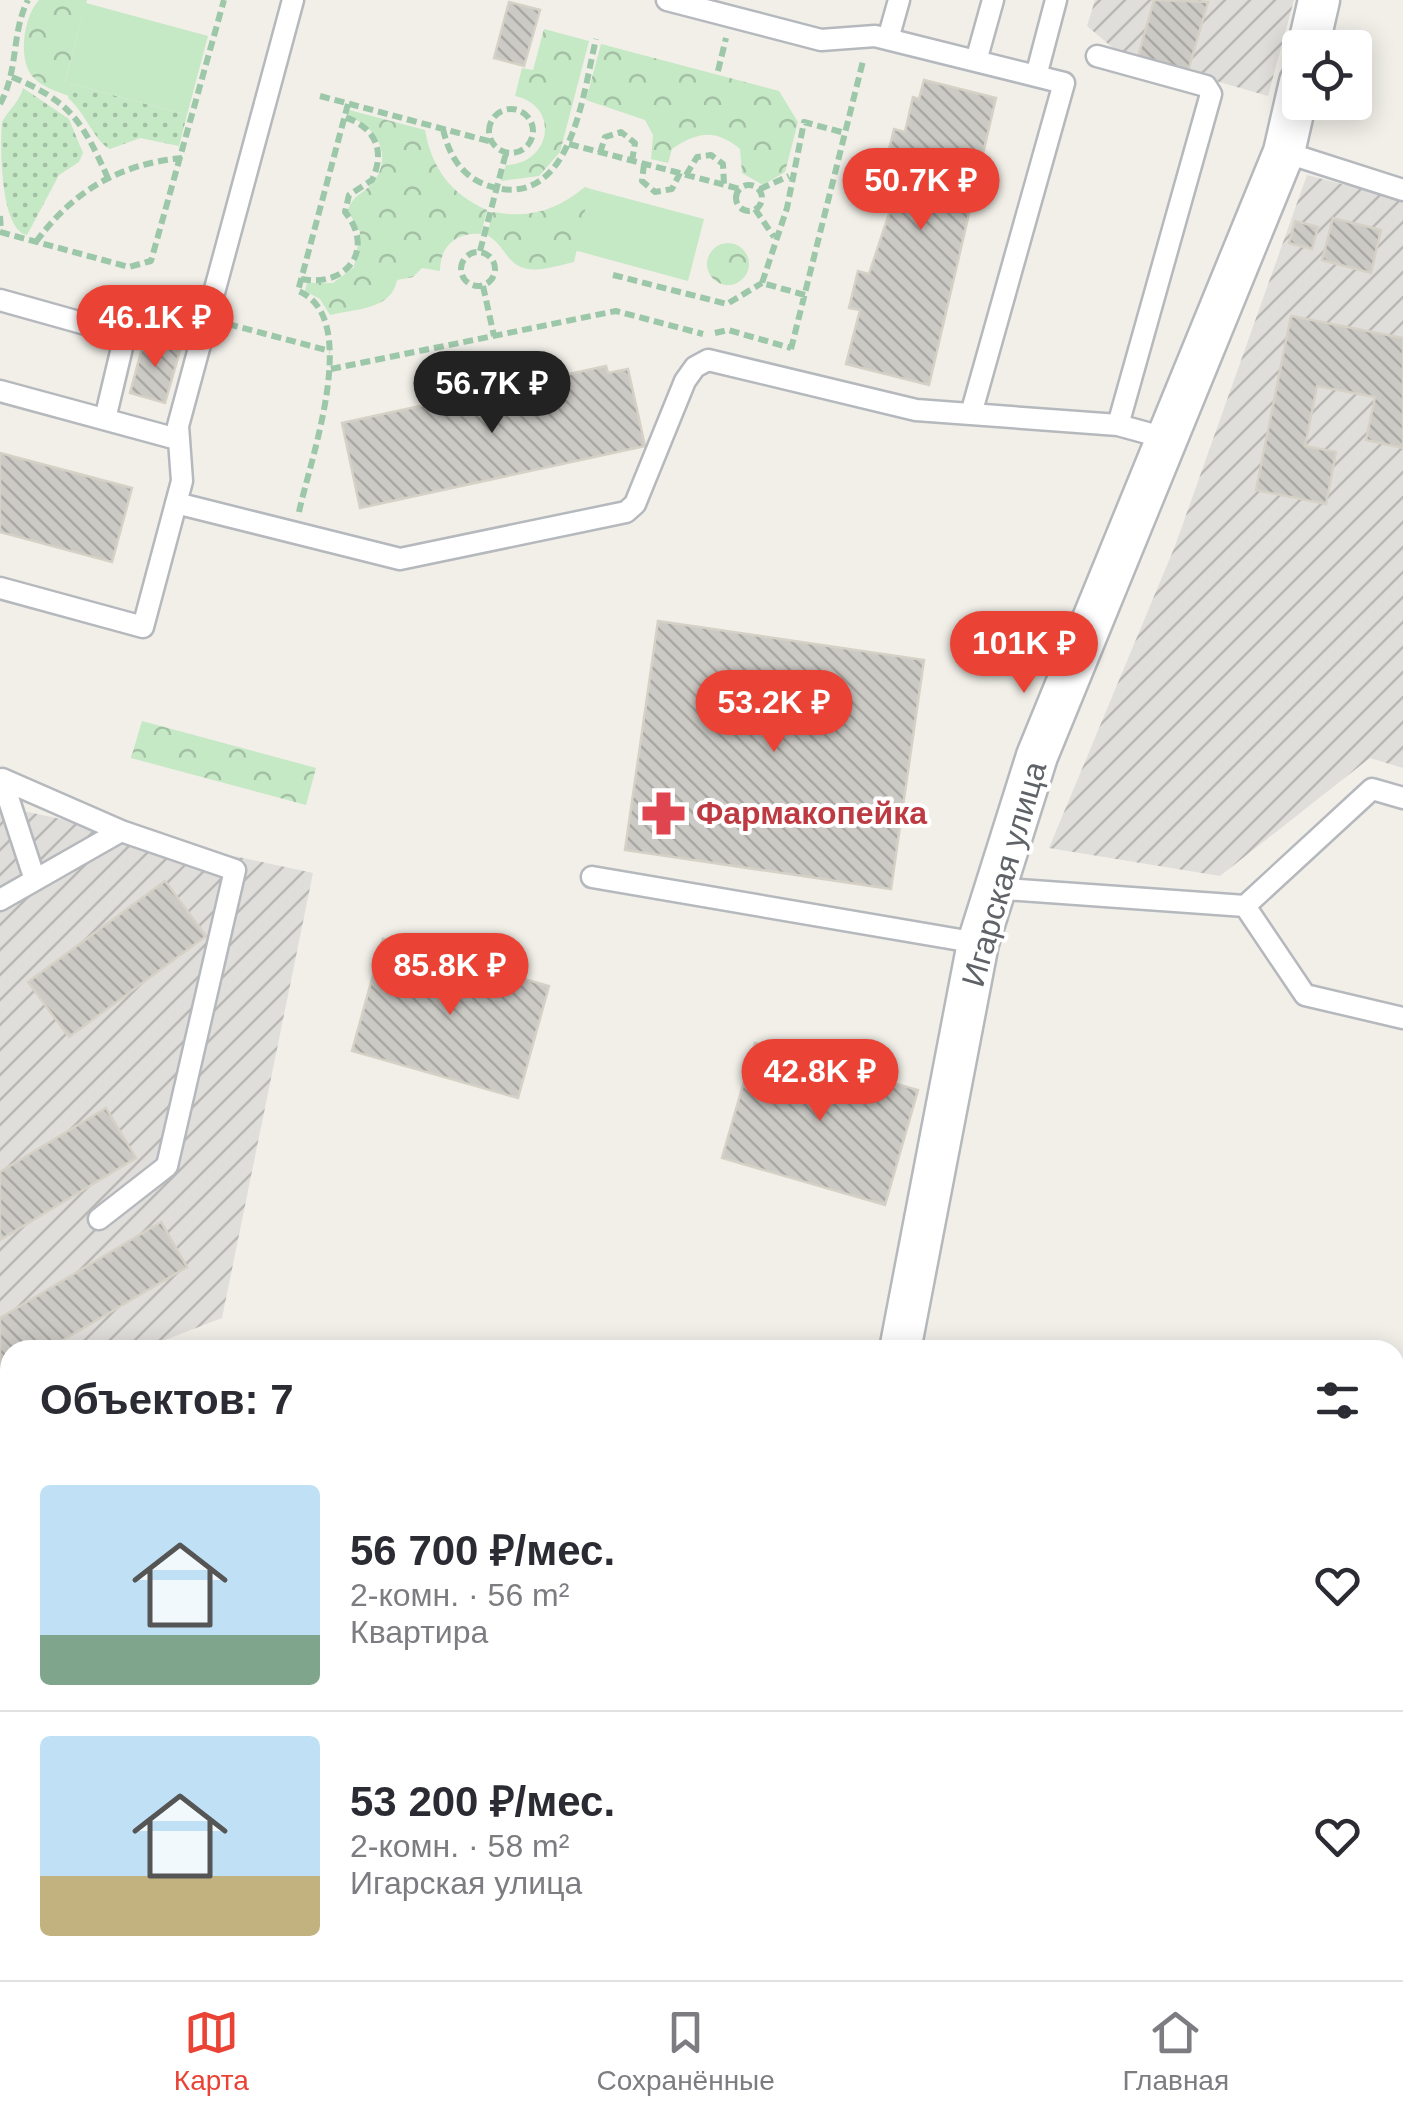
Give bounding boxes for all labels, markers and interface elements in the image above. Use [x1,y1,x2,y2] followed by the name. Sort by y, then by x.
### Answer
[1282,30,1372,120] map controls
[1282,30,1372,120] button: locate
[829,148,1013,233] pin: 50.7K ₽
[865,162,977,198] text: 50.7K ₽
[63,285,247,370] pin: 46.1K ₽
[99,299,211,335] text: 46.1K ₽
[400,351,584,436] pin: 56.7K ₽
[436,365,548,401] text: 56.7K ₽
[943,611,1105,696] pin: 101K ₽
[972,625,1076,661] text: 101K ₽
[682,670,866,755] pin: 53.2K ₽
[718,684,830,720] text: 53.2K ₽
[955,757,1053,991] street label: Игарская улица
[639,789,687,837] pharmacy icon: Фармакопейка
[696,795,927,831] place label: Фармакопейка
[358,933,542,1018] pin: 85.8K ₽
[394,947,506,983] text: 85.8K ₽
[728,1039,912,1124] pin: 42.8K ₽
[764,1053,876,1089] text: 42.8K ₽
[1310,1373,1365,1428] icon: filters
[40,1376,294,1423] text: Объектов: 7
[120,1525,240,1645] icon: home
[350,1527,615,1574] text: 56 700 ₽/мес.
[1310,1558,1365,1613] icon: heart
[350,1577,569,1613] text: 2-комн. · 56 m²
[350,1614,488,1650] text: Квартира
[120,1776,240,1896] icon: home
[350,1778,615,1825] text: 53 200 ₽/мес.
[1310,1809,1365,1864] icon: heart
[350,1828,569,1864] text: 2-комн. · 58 m²
[350,1865,582,1901] text: Игарская улица
[174,2005,249,2097] tab: Карта
[597,2005,775,2097] tab: Сохранённые
[1123,2005,1229,2097] tab: Главная

